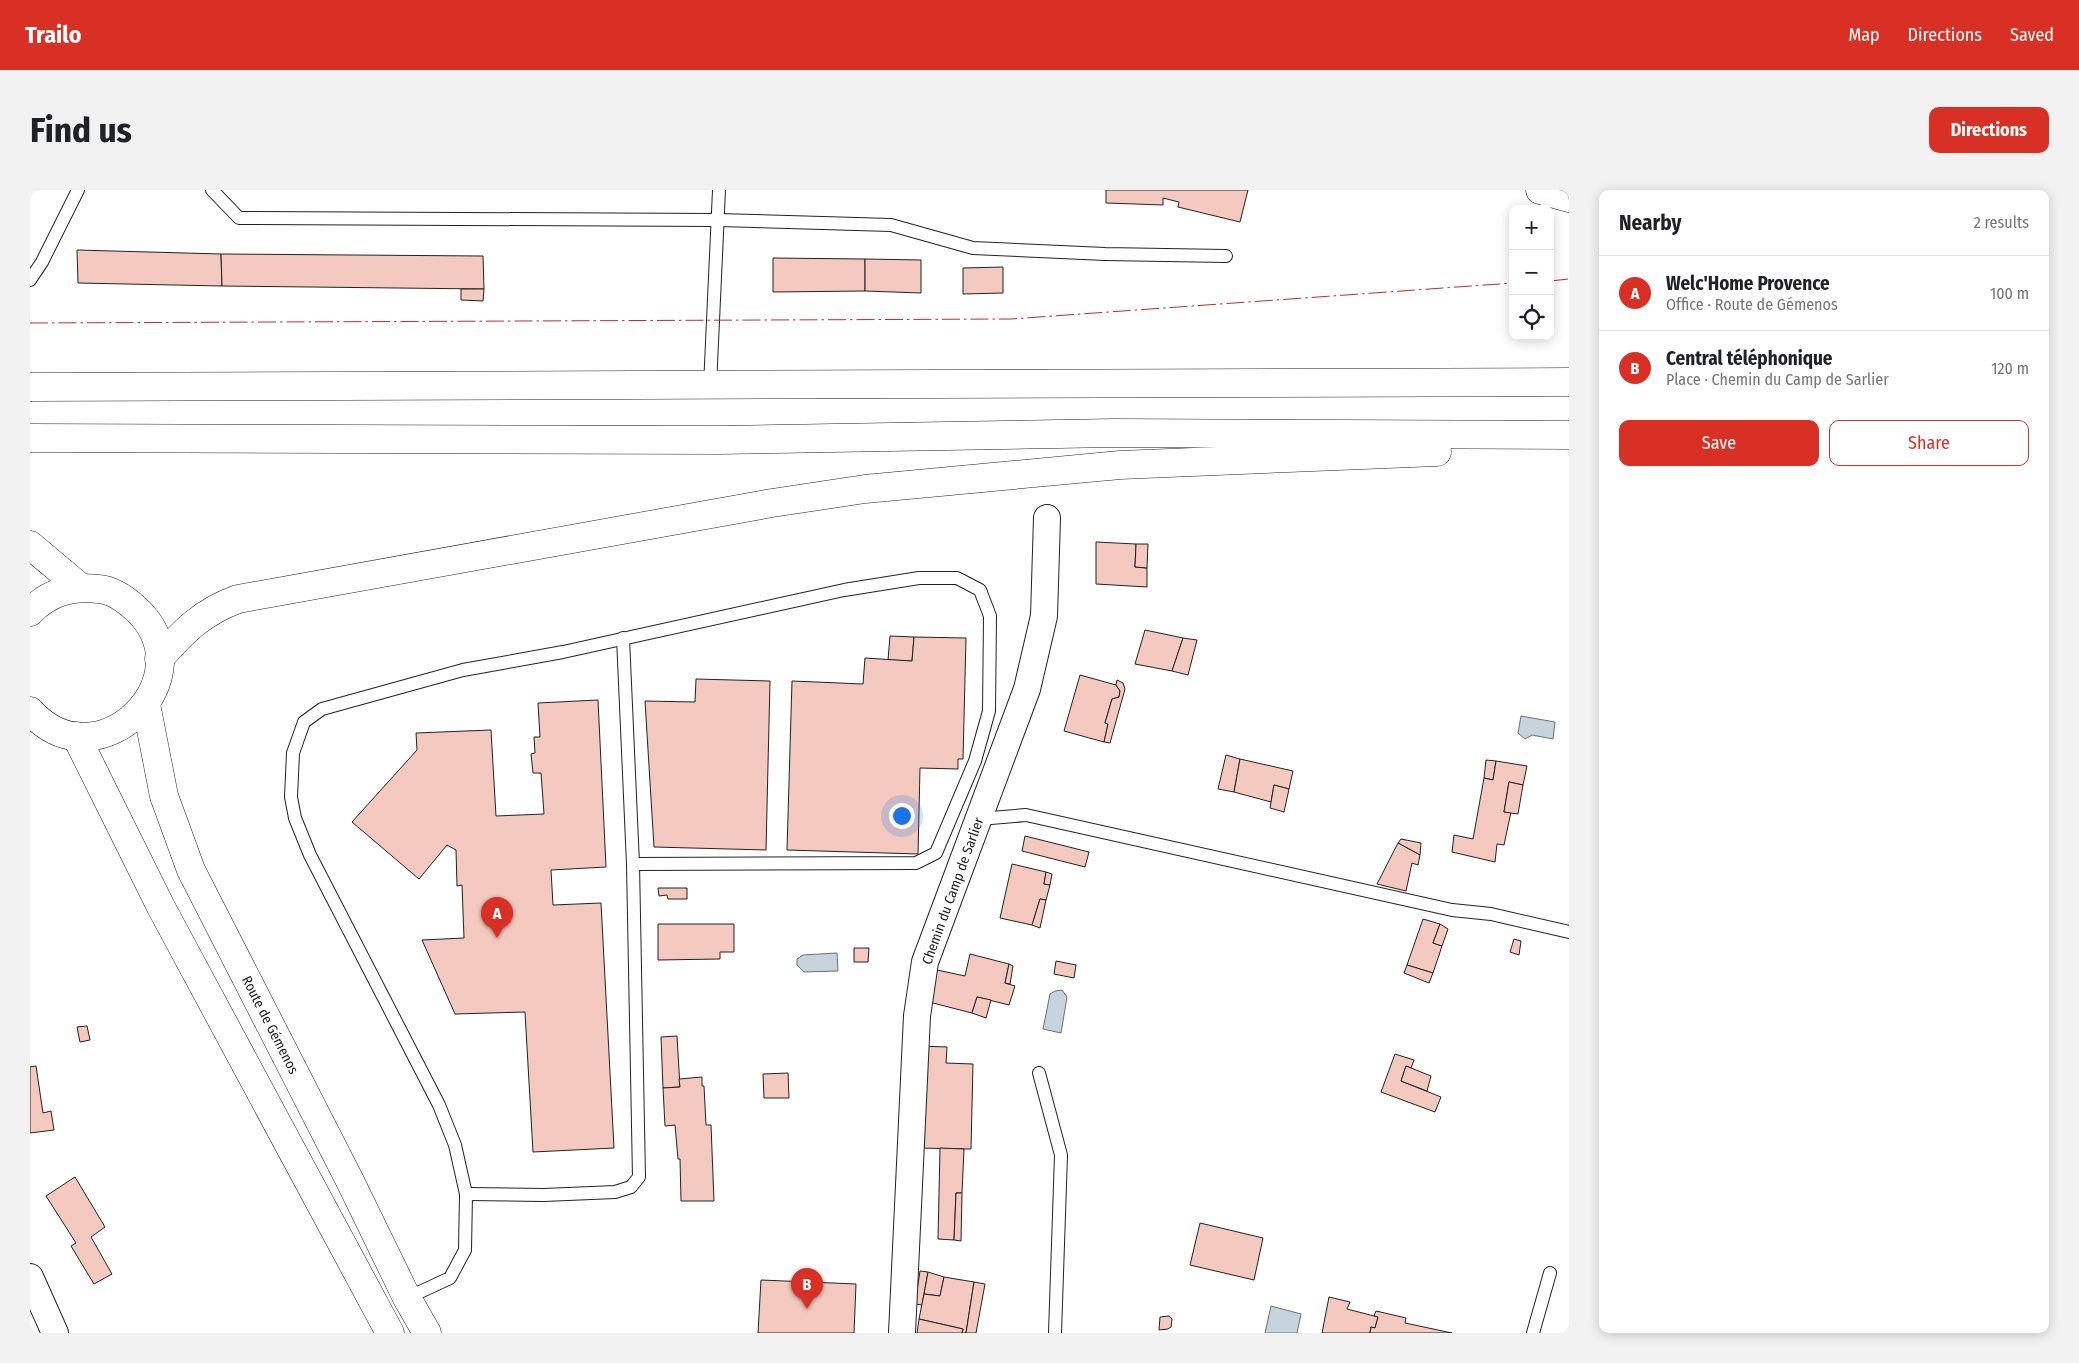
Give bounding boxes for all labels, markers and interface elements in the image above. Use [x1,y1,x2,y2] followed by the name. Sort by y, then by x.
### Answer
[25,21,82,49] text: Trailo
[1848,24,1880,46] text: Map
[1908,24,1982,46] text: Directions
[2010,24,2054,46] text: Saved
[1929,107,2049,153] button: Directions
[30,109,132,151] text: Find us
[1509,205,1554,340] map controls
[1509,205,1554,250] button: +
[1619,210,1681,236] text: Nearby
[1974,213,2029,232] text: 2 results
[1509,250,1554,295] button: −
[1666,272,1830,295] text: Welc'Home Provence
[1631,284,1639,303] text: A
[1990,284,2029,303] text: 100 m
[1509,295,1554,340] button: locate
[1666,295,1838,314] text: Office · Route de Gémenos
[1666,347,1833,370] text: Central téléphonique
[1631,359,1639,378] text: B
[1991,359,2029,378] text: 120 m
[1666,370,1889,389] text: Place · Chemin du Camp de Sarlier
[1619,420,1819,466] button: Save
[1829,420,2029,466] button: Share
[889,803,915,829] your location
[918,815,988,967] street label: Chemin du Camp de Sarlier
[481,897,513,938] pin: A
[238,973,302,1077] street label: Route de Gémenos
[791,1268,823,1309] pin: B

